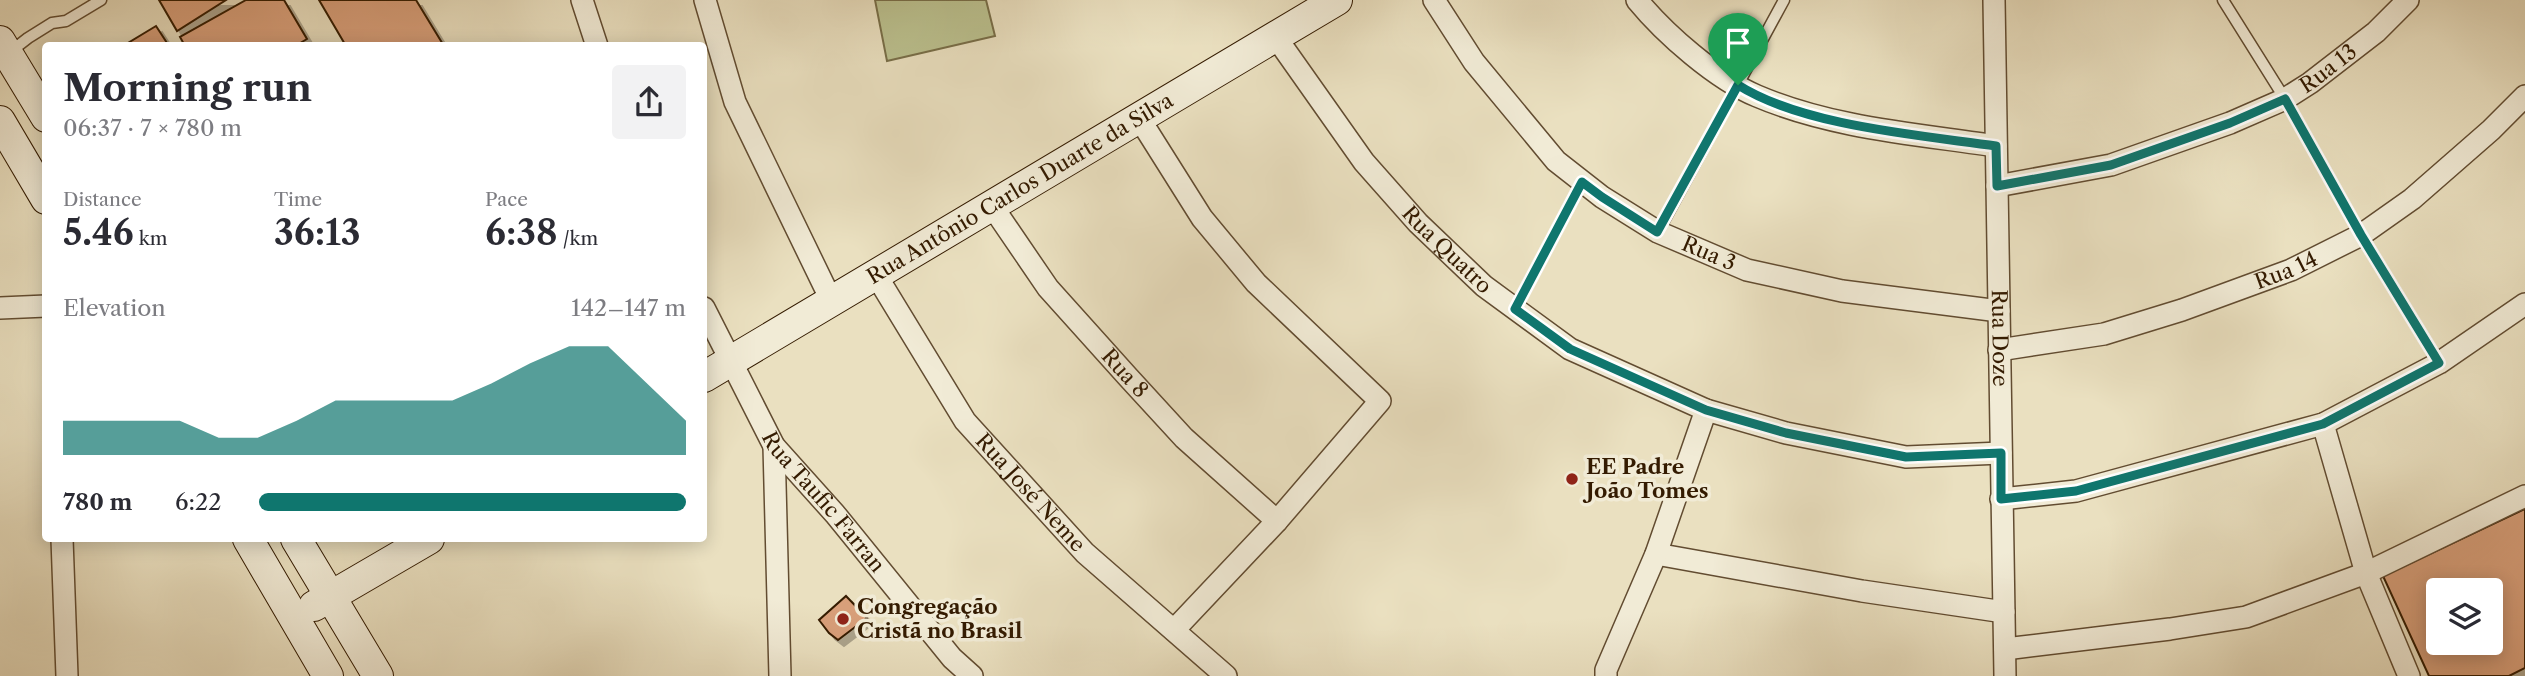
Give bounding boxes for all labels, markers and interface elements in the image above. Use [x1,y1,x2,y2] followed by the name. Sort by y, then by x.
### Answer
[1708,13,1768,85] pin
[1719,24,1757,62] icon: arrive
[2295,39,2361,98] street label: Rua 13
[63,64,312,111] text: Morning run
[612,65,686,139] button: share
[862,87,1178,289] street label: Rua Antônio Carlos Duarte da Silva
[63,114,242,142] text: 06:37 · 7 × 780 m
[63,188,142,211] text: Distance
[274,188,322,211] text: Time
[485,188,528,211] text: Pace
[1397,201,1497,299] street label: Rua Quatro
[63,211,134,254] text: 5.46
[274,211,361,254] text: 36:13
[485,211,558,254] text: 6:38
[134,227,167,250] text: km
[558,227,598,250] text: /km
[1678,231,1740,276] street label: Rua 3
[2251,246,2321,294] street label: Rua 14
[1987,289,2013,387] street label: Rua Doze
[63,294,166,322] text: Elevation
[571,294,686,322] text: 142–147 m
[1097,343,1154,403] street label: Rua 8
[757,427,890,577] street label: Rua Taufic Farran
[971,428,1091,557] street label: Rua José Neme
[1582,454,1709,503] place label: EE Padre João Tomes
[1564,471,1580,487] marker: EE Padre João Tomes
[63,488,133,516] text: 780 m
[175,488,221,516] text: 6:22
[2426,578,2503,655] map controls
[2426,578,2503,655] button: layers
[857,594,1022,643] place label: Congregação Cristã no Brasil
[835,611,851,627] marker: Congregação Cristã no Brasil

